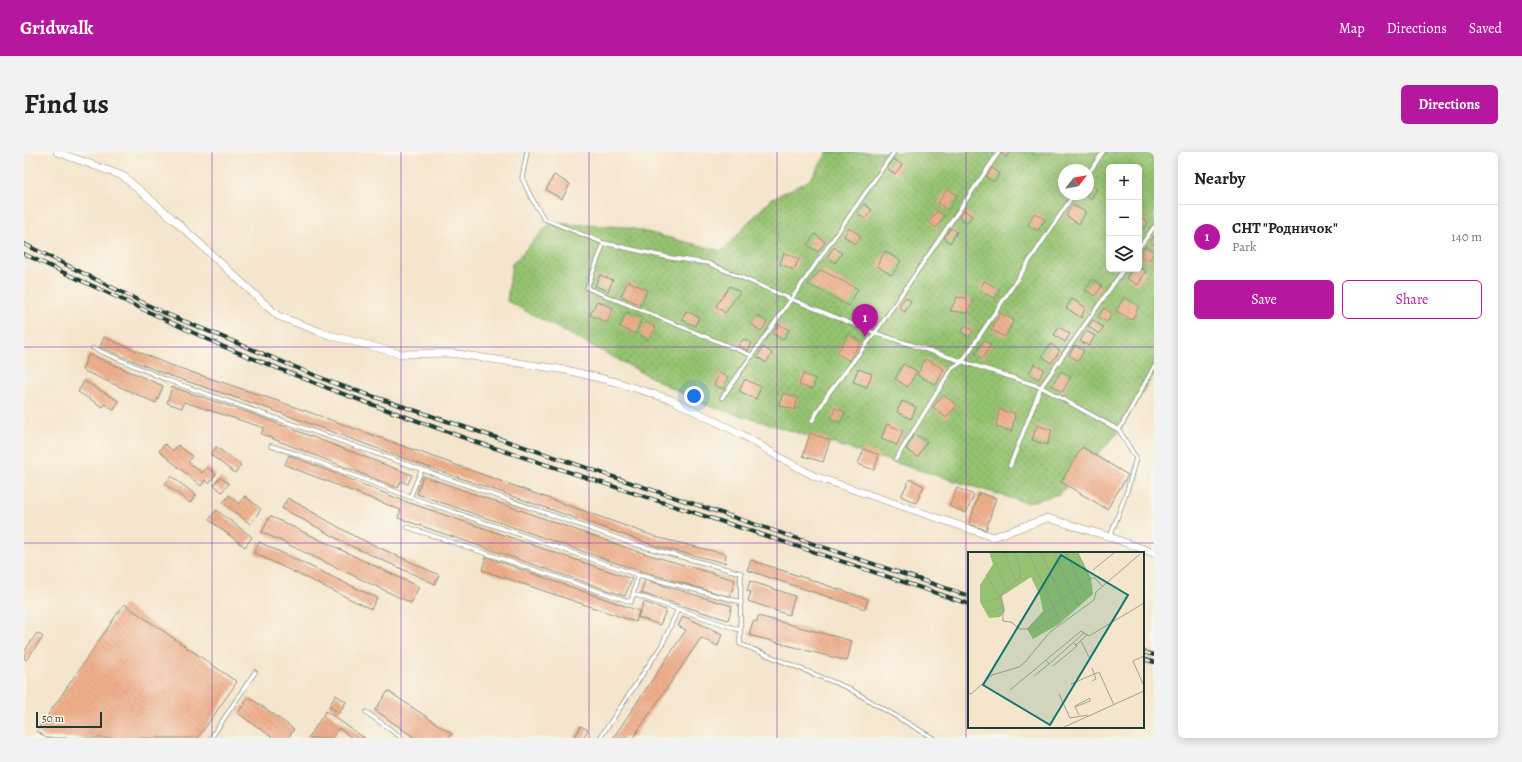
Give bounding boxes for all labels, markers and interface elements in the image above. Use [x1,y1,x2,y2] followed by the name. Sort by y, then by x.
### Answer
[20,15,93,41] text: Gridwalk
[1339,19,1365,38] text: Map
[1387,19,1447,38] text: Directions
[1469,19,1502,38] text: Saved
[24,85,109,123] text: Find us
[1401,85,1498,124] button: Directions
[1058,164,1094,200] north arrow
[1106,164,1142,272] map controls
[1106,164,1142,200] button: +
[1194,167,1245,190] text: Nearby
[1106,200,1142,236] button: −
[1232,218,1338,238] text: СНТ "Родничок"
[1205,228,1209,245] text: 1
[1451,228,1482,245] text: 140 m
[1106,236,1142,272] button: layers
[1232,238,1256,255] text: Park
[1194,280,1334,319] button: Save
[1342,280,1482,319] button: Share
[852,304,878,337] pin: 1
[684,386,704,406] your location
[968,552,1144,728] inset map
[36,710,102,729] scale bar
[42,711,64,726] text: 50 m

